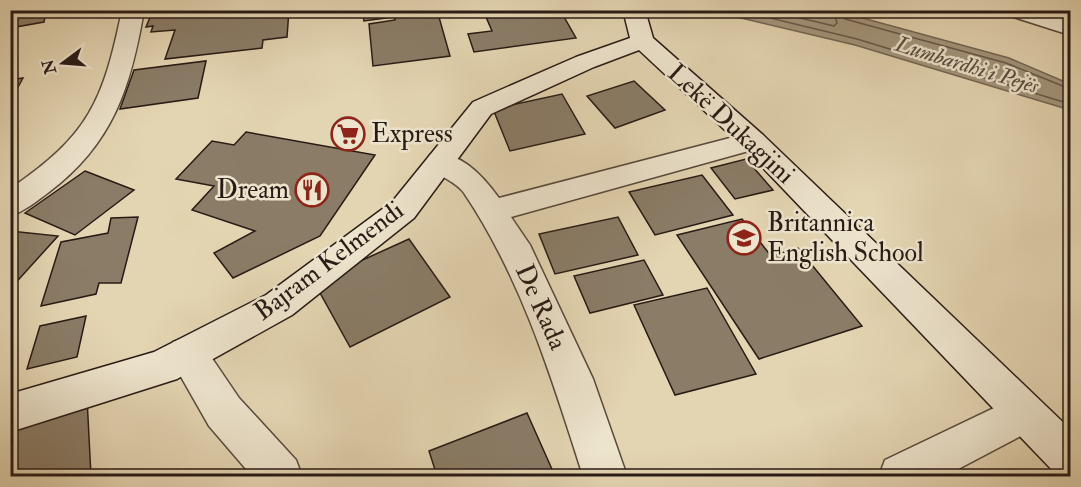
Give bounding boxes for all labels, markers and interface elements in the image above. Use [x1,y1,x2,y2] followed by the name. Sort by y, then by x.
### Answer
[891,30,1043,100] water label: Lumbardhi i Pejës
[33,33,93,93] north arrow
[38,57,61,77] text: N
[661,57,801,191] street label: Lekë Dukagjini
[330,116,366,152] supermarket icon: Express
[371,118,453,151] place label: Express
[294,172,330,208] restaurant icon: Dream
[216,174,289,206] place label: Dream
[248,194,410,328] street label: Bajram Kelmendi
[767,207,924,269] place label: Britannica English School
[726,220,762,256] school or university icon: Britannica English School
[508,259,574,355] street label: De Rada

